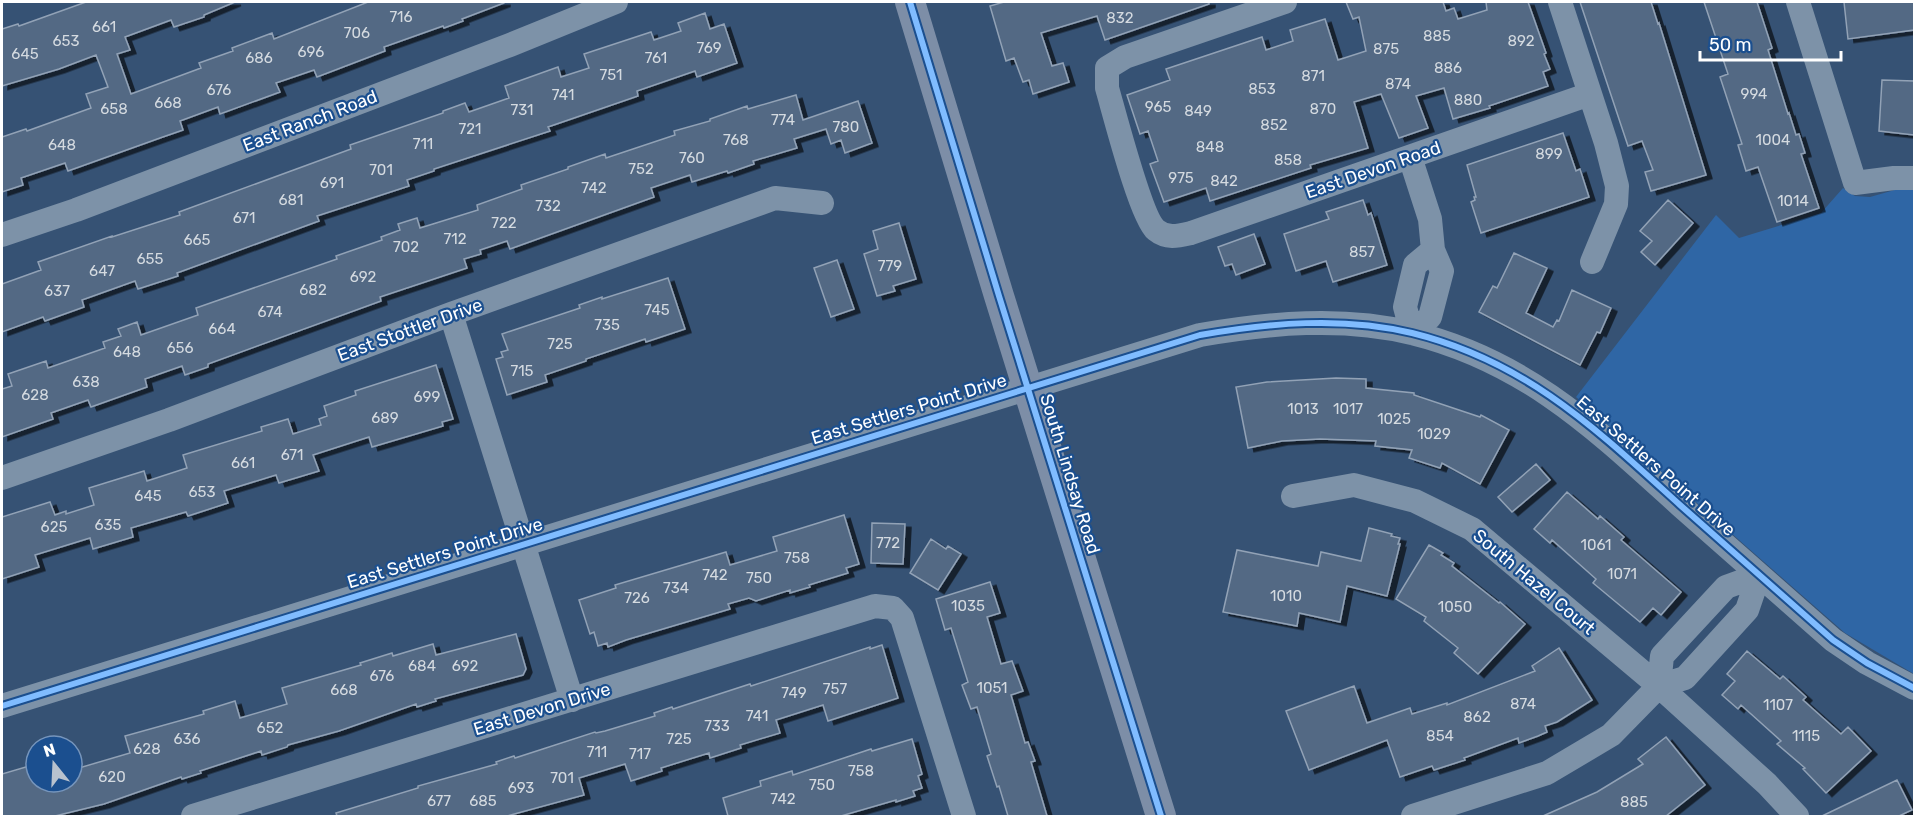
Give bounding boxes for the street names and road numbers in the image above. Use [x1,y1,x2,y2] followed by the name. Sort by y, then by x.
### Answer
[240,85,380,157] street label: East Ranch Road
[1302,137,1444,203] street label: East Devon Road
[335,294,485,366] street label: East Stottler Drive
[809,369,1009,449] street label: East Settlers Point Drive
[1035,391,1105,557] street label: South Lindsay Road
[1572,391,1740,541] street label: East Settlers Point Drive
[345,513,545,593] street label: East Settlers Point Drive
[1469,525,1599,639] street label: South Hazel Court
[471,678,613,740] street label: East Devon Drive

